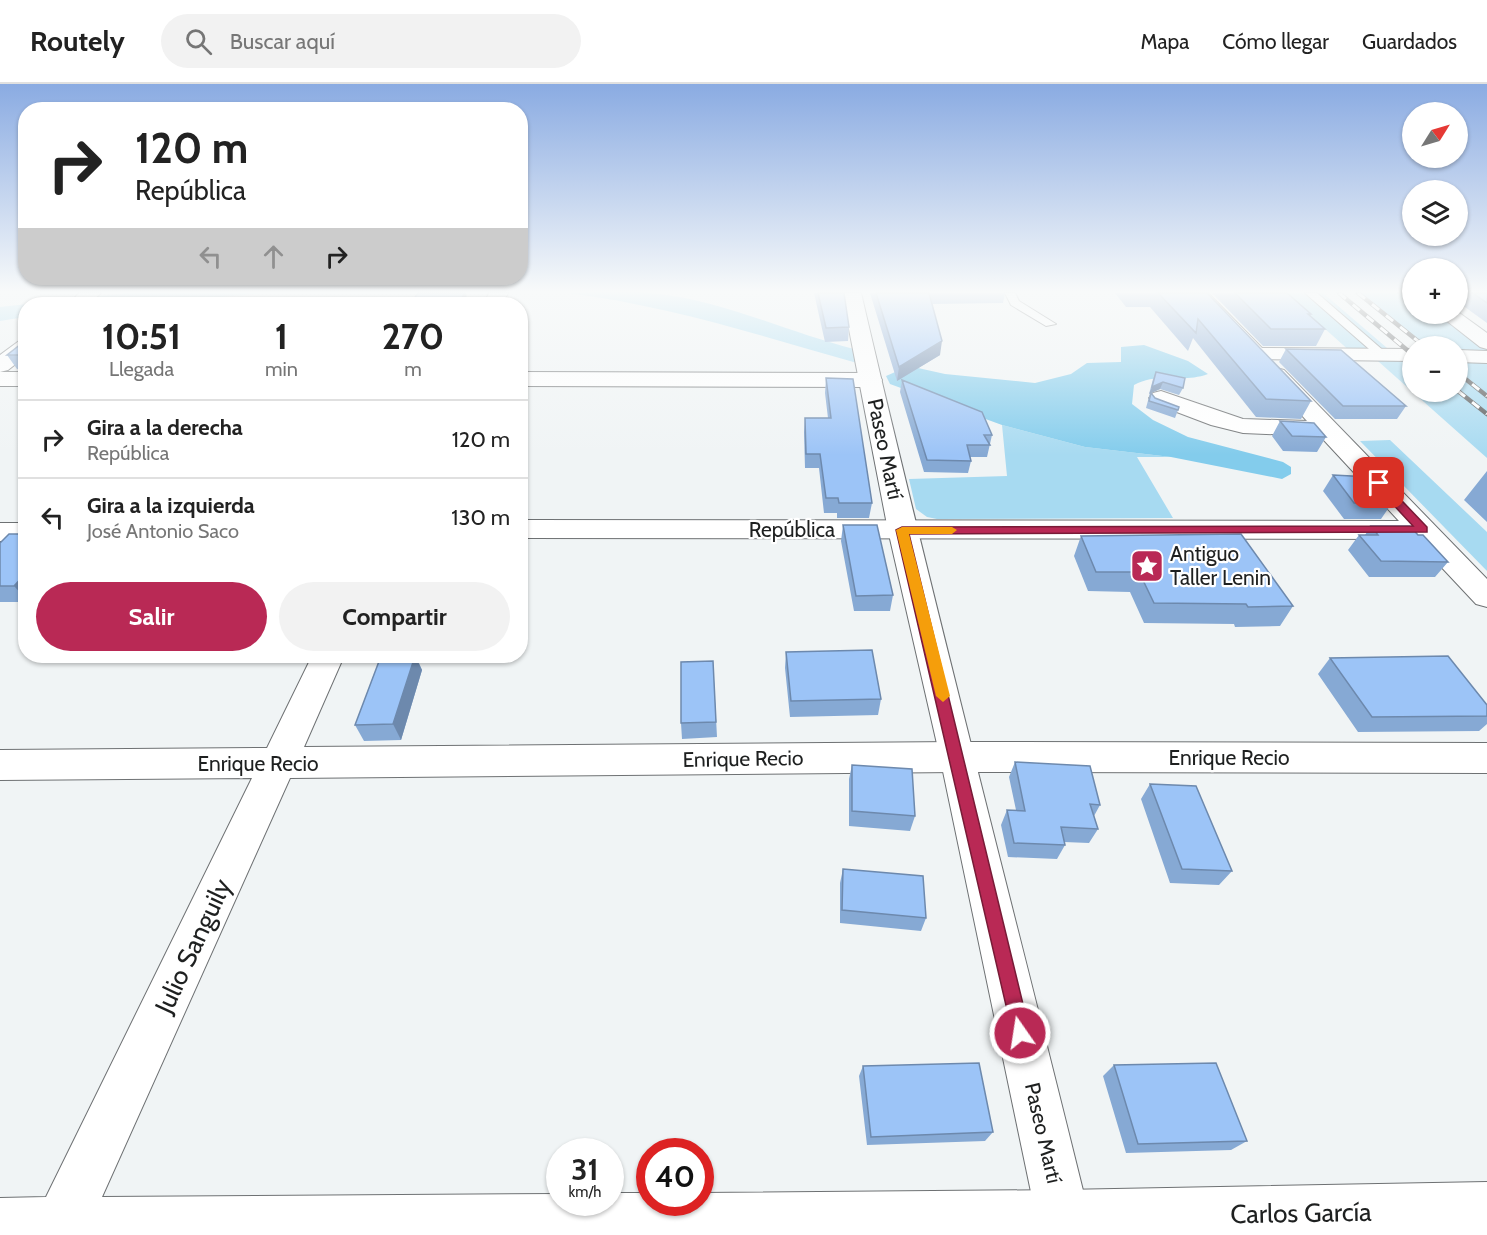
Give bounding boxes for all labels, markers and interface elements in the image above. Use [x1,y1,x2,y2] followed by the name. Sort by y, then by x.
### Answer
[161,14,581,68] search box
[30,24,125,58] text: Routely
[182,25,215,58] icon: search
[230,28,335,55] text: Buscar aquí
[1141,29,1189,54] text: Mapa
[1222,29,1329,54] text: Cómo llegar
[1362,29,1457,54] text: Guardados
[1402,102,1468,168] north arrow
[1402,102,1468,402] map controls
[135,122,248,174] text: 120 m
[36,126,114,204] icon: right
[135,174,246,207] text: República
[1402,180,1468,246] button: layers
[194,240,227,273] icon: left
[257,240,290,273] icon: ahead
[320,240,353,273] icon: right
[1402,258,1468,324] button: +
[102,314,181,358] text: 10:51
[275,314,288,358] text: 1
[382,314,444,358] text: 270
[1402,336,1468,402] button: −
[109,357,174,381] text: Llegada
[265,357,298,381] text: min
[404,357,422,381] text: m
[863,396,909,502] street label: Paseo Martí
[87,414,243,441] text: Gira a la derecha
[36,423,69,456] icon: right
[452,426,510,453] text: 120 m
[87,441,169,465] text: República
[1353,457,1404,508] pin
[1362,466,1395,499] icon: arrive
[87,492,255,519] text: Gira a la izquierda
[36,501,69,534] icon: left
[451,504,510,531] text: 130 m
[749,517,835,542] street label: República
[87,519,239,543] text: José Antonio Saco
[1170,541,1271,590] place label: Antiguo Taller Lenin
[1129,548,1165,584] place icon: Antiguo Taller Lenin
[36,582,267,651] button: Salir
[279,582,510,651] button: Compartir
[682,745,804,772] street label: Enrique Recio
[1168,745,1290,770] street label: Enrique Recio
[197,751,319,776] street label: Enrique Recio
[147,873,238,1019] street label: Julio Sanguily
[988,1001,1052,1065] position arrow
[1020,1080,1067,1186] street label: Paseo Martí
[636,1138,714,1216] speed limit sign: 40
[571,1151,599,1188] text: 31
[569,1183,601,1201] text: km/h
[1230,1196,1372,1230] street label: Carlos García

